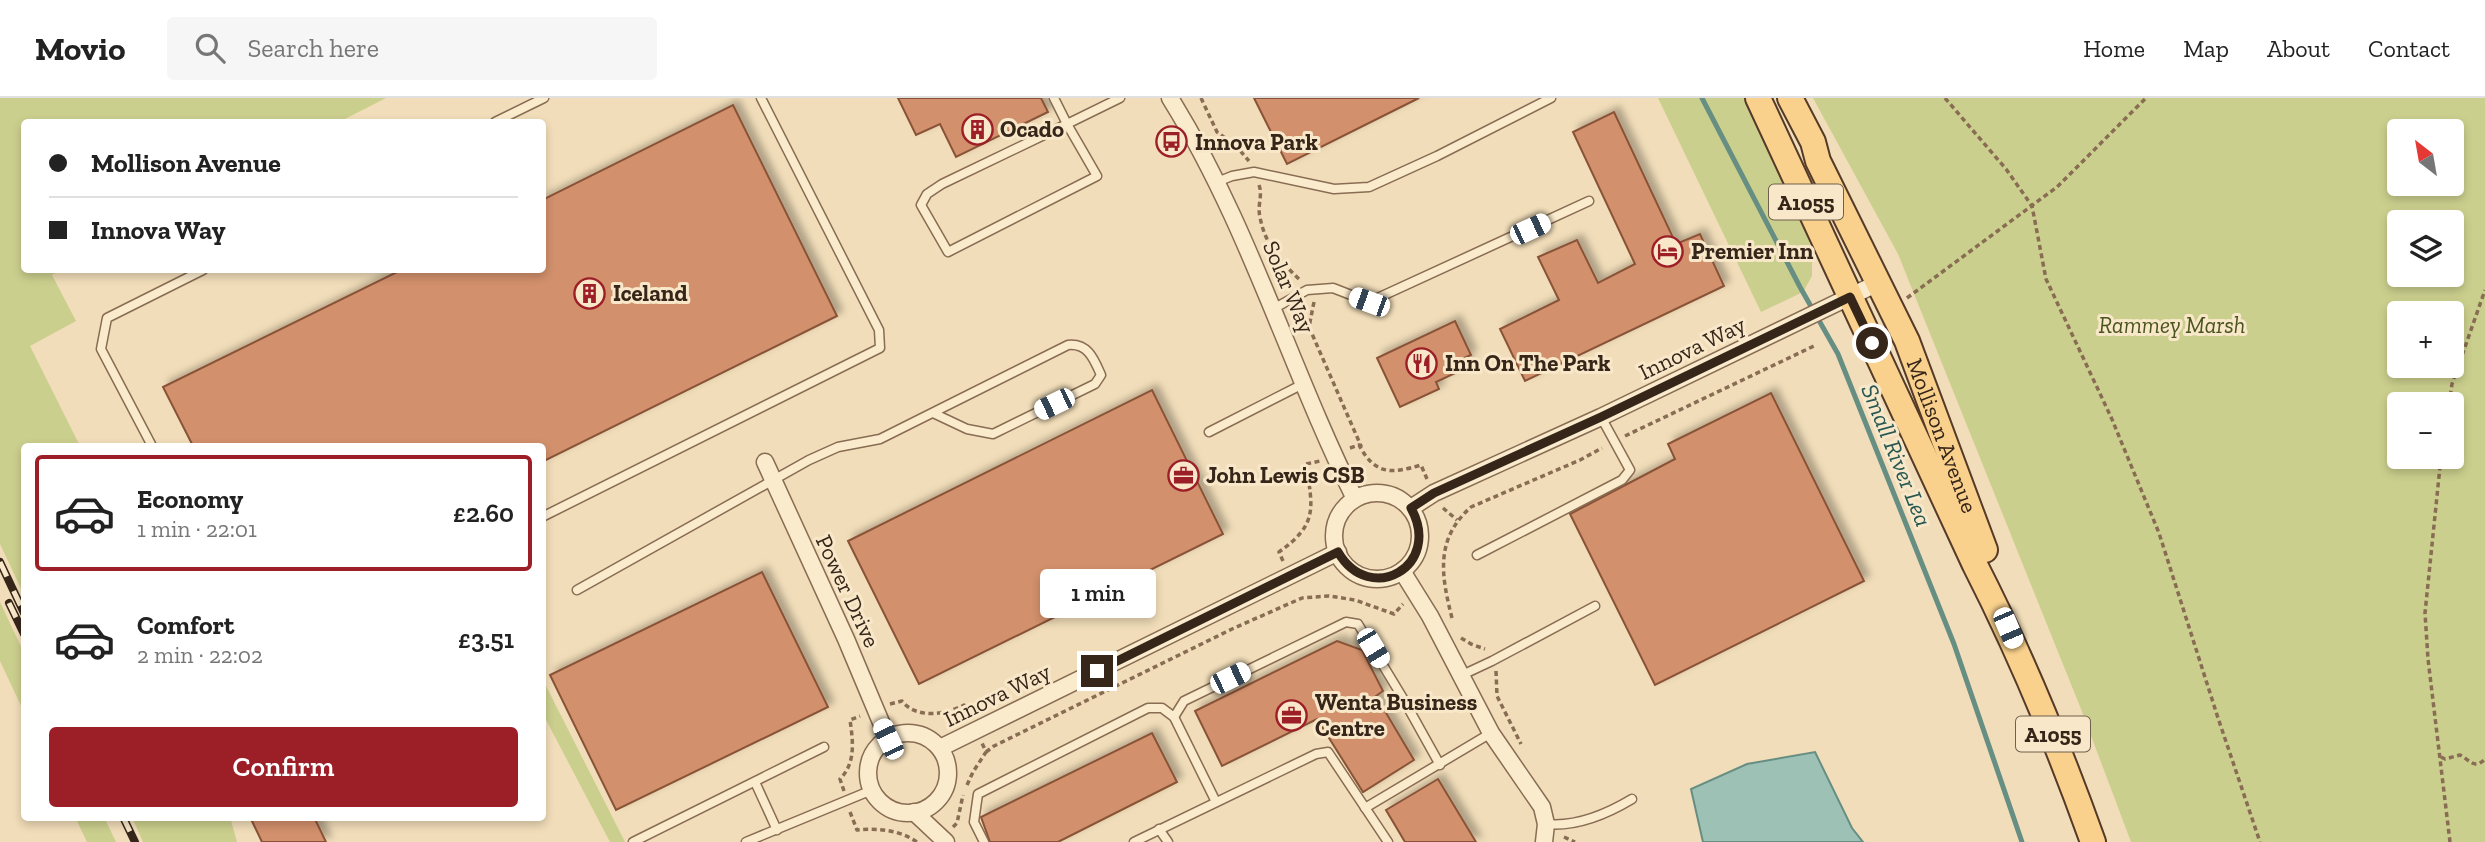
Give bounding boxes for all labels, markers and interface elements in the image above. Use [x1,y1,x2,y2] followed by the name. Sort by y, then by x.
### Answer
[167,17,657,80] search box
[35,29,125,68] text: Movio
[191,29,229,67] icon: search
[247,32,379,64] text: Search here
[2083,34,2145,63] text: Home
[2183,34,2229,63] text: Map
[2267,34,2330,63] text: About
[2368,34,2450,63] text: Contact
[960,112,994,146] building icon: Ocado
[1000,115,1064,143] place label: Ocado
[2387,119,2464,196] north arrow
[2387,119,2464,469] map controls
[1155,125,1189,159] bus stop icon: Innova Park
[1195,128,1318,156] place label: Innova Park
[91,147,281,179] text: Mollison Avenue
[1769,184,1843,220] road number: A1055
[2387,210,2464,287] button: layers
[1507,211,1554,247] car
[91,214,226,246] text: Innova Way
[1651,234,1685,268] hotel icon: Premier Inn
[1257,236,1321,338] street label: Solar Way
[1691,237,1814,265] place label: Premier Inn
[573,276,607,310] building icon: Iceland
[613,279,688,307] place label: Iceland
[1346,285,1393,319] car
[2387,301,2464,378] button: +
[1634,310,1750,386] street label: Innova Way
[2099,311,2245,339] park label: Rammey Marsh
[1856,327,1888,359] route start
[1405,346,1439,380] restaurant icon: Inn On The Park
[1445,349,1611,377] place label: Inn On The Park
[1901,354,1984,517] street label: Mollison Avenue
[1855,380,1939,530] water label: Small River Lea
[1031,385,1078,423] car
[2387,392,2464,469] button: −
[1166,458,1200,492] office icon: John Lewis CSB
[1206,461,1365,489] place label: John Lewis CSB
[53,482,116,545] icon: car
[137,483,243,515] text: Economy
[453,497,514,529] text: £2.60
[137,515,257,543] text: 1 min · 22:01
[810,530,886,652] street label: Power Drive
[1039,570,1155,618] callout: 1 min
[1071,579,1125,607] text: 1 min
[1991,605,2026,651] car
[53,608,116,671] icon: car
[137,609,234,641] text: Comfort
[458,623,514,655] text: £3.51
[1354,625,1393,671] car
[137,641,263,669] text: 2 min · 22:02
[1081,655,1113,687] route end
[939,657,1055,733] street label: Innova Way
[1207,659,1254,697] car
[1315,688,1477,742] place label: Wenta Business Centre
[1275,698,1309,732] office icon: Wenta Business Centre
[870,716,907,762] car
[2016,716,2090,752] road number: A1055
[49,727,518,807] button: Confirm

